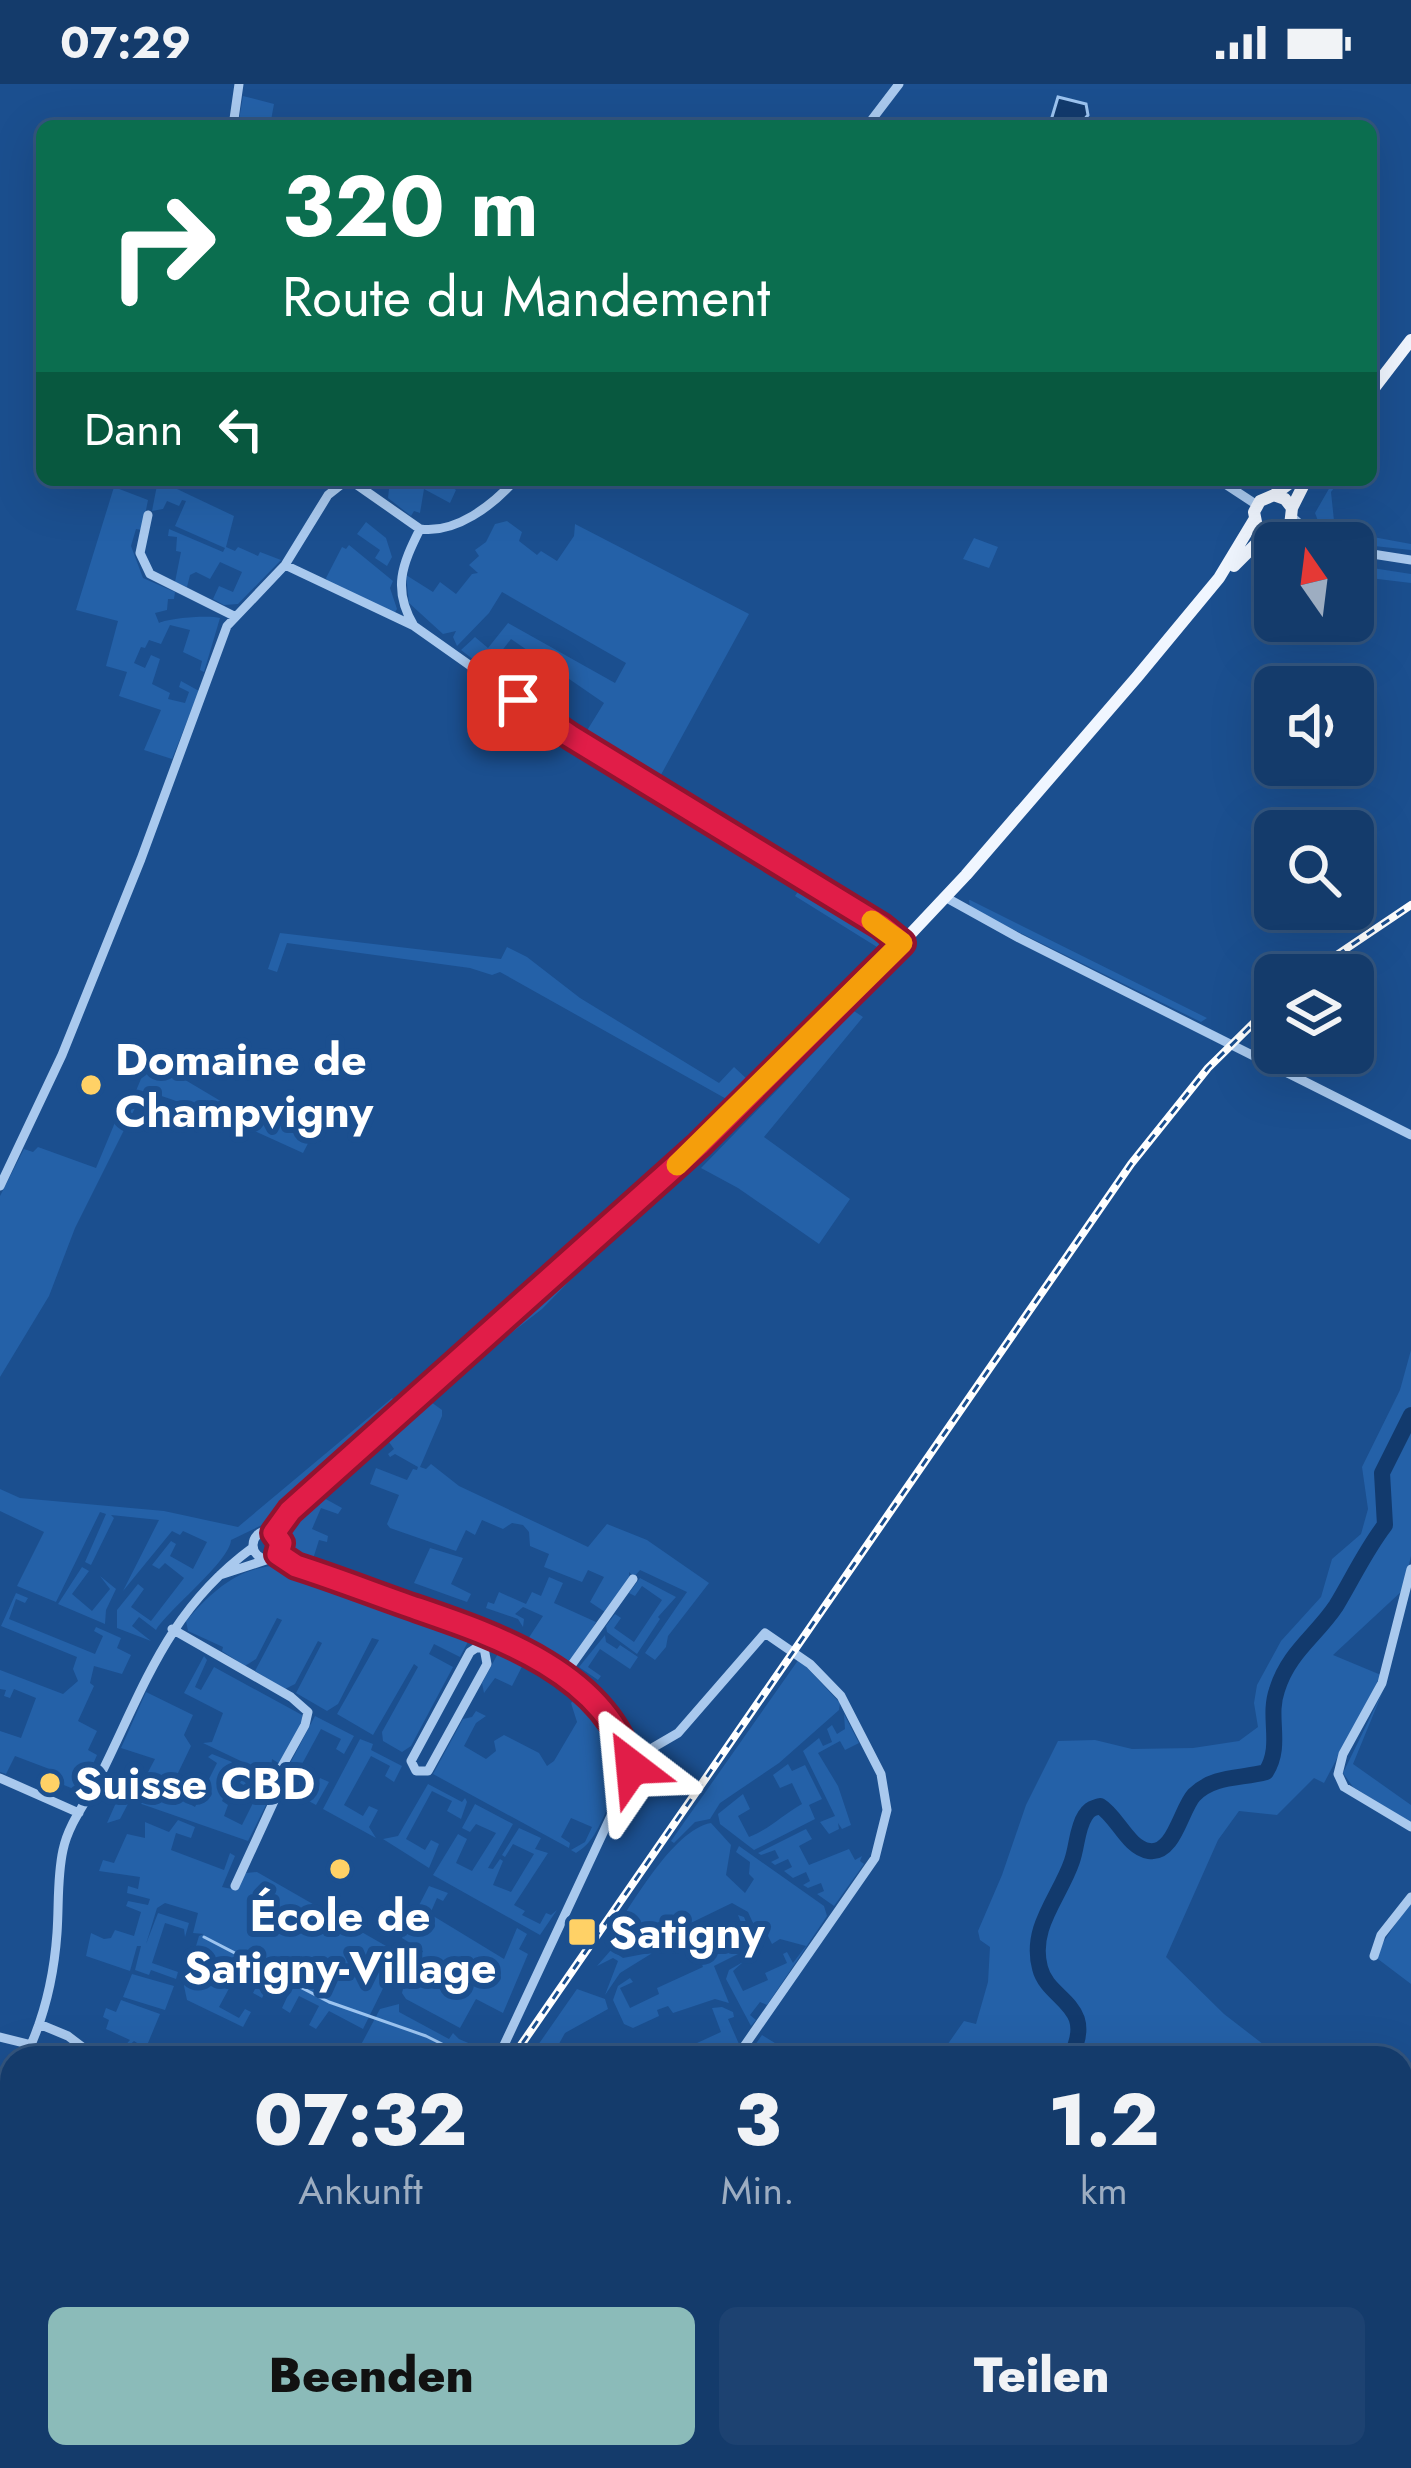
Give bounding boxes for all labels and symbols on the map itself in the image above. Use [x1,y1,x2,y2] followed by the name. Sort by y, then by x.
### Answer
[1254,522,1374,642] north arrow
[467,649,569,751] pin
[115,1027,374,1144] place label: Domaine de Champvigny
[78,1072,104,1098] marker: Domaine de Champvigny
[569,1704,695,1830] position arrow
[74,1751,315,1816] place label: Suisse CBD
[37,1770,63,1796] marker: Suisse CBD
[327,1856,353,1882] marker: École de Satigny-Village
[184,1883,496,2000] place label: École de Satigny-Village
[609,1900,765,1965] place label: Satigny
[566,1916,598,1948] marker: Satigny

